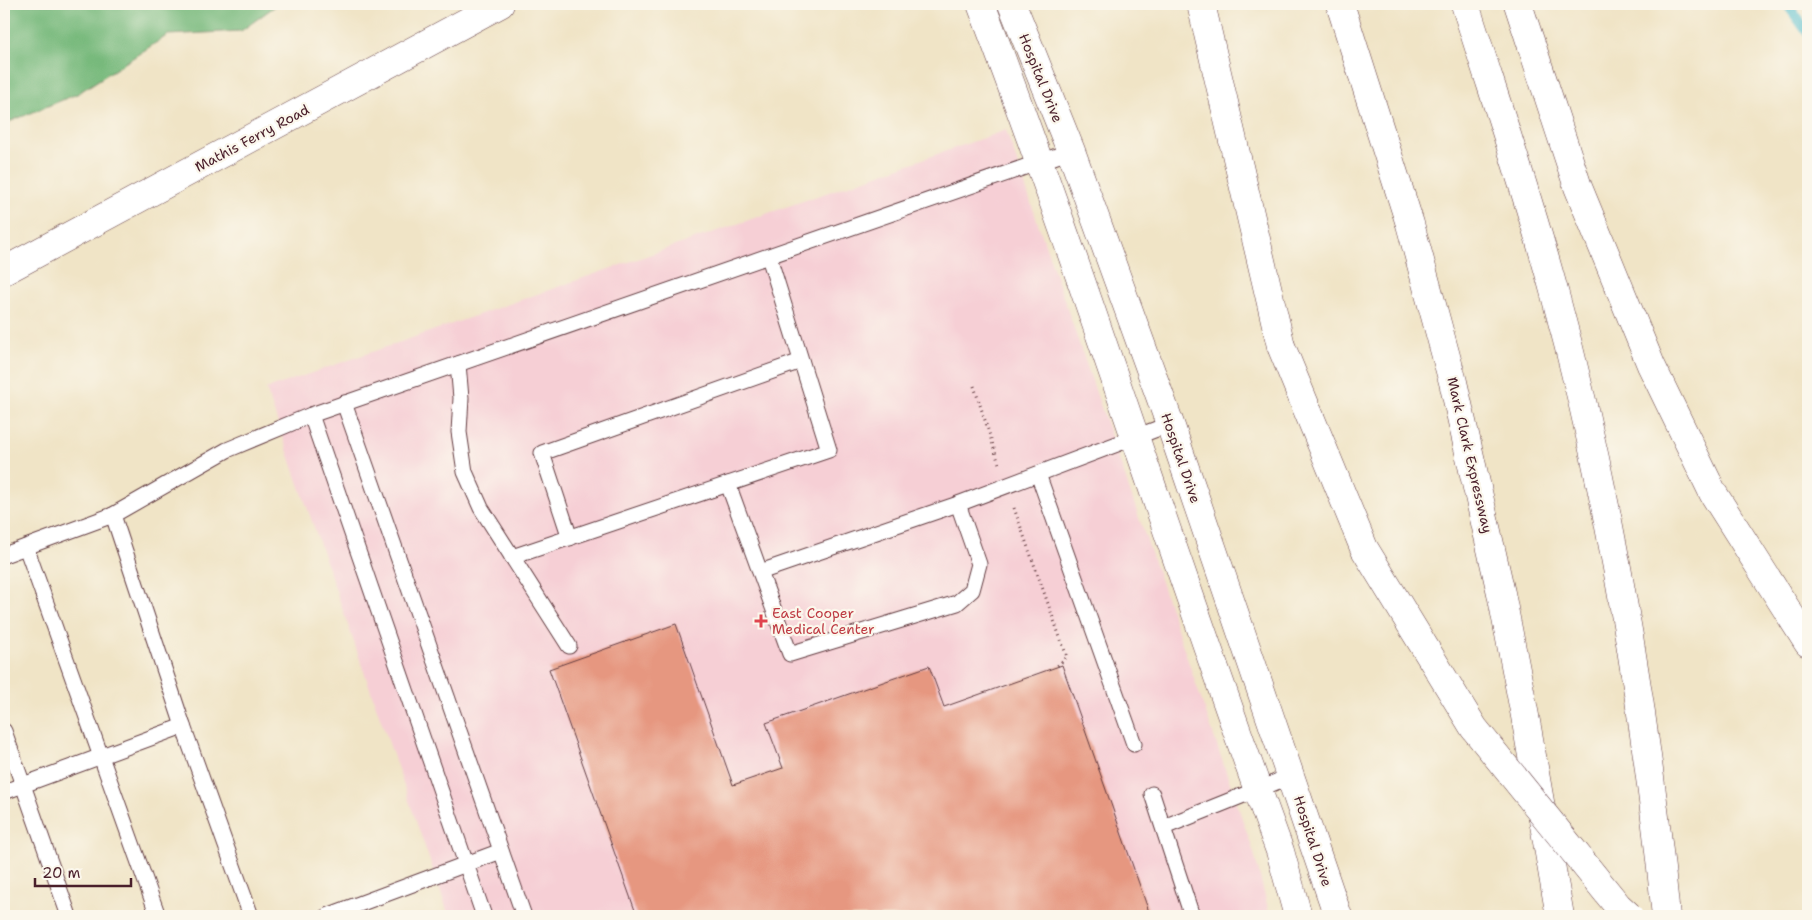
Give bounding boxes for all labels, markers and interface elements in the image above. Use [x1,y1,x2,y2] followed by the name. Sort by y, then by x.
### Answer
[1015,31,1067,125] street label: Hospital Drive
[192,100,312,176] street label: Mathis Ferry Road
[1443,375,1497,535] street label: Mark Clark Expressway
[1157,410,1205,506] street label: Hospital Drive
[772,604,875,638] place label: East Cooper Medical Center
[754,614,768,628] marker: East Cooper Medical Center
[1290,793,1336,889] street label: Hospital Drive
[35,855,131,887] scale bar
[42,863,81,883] text: 20 m

